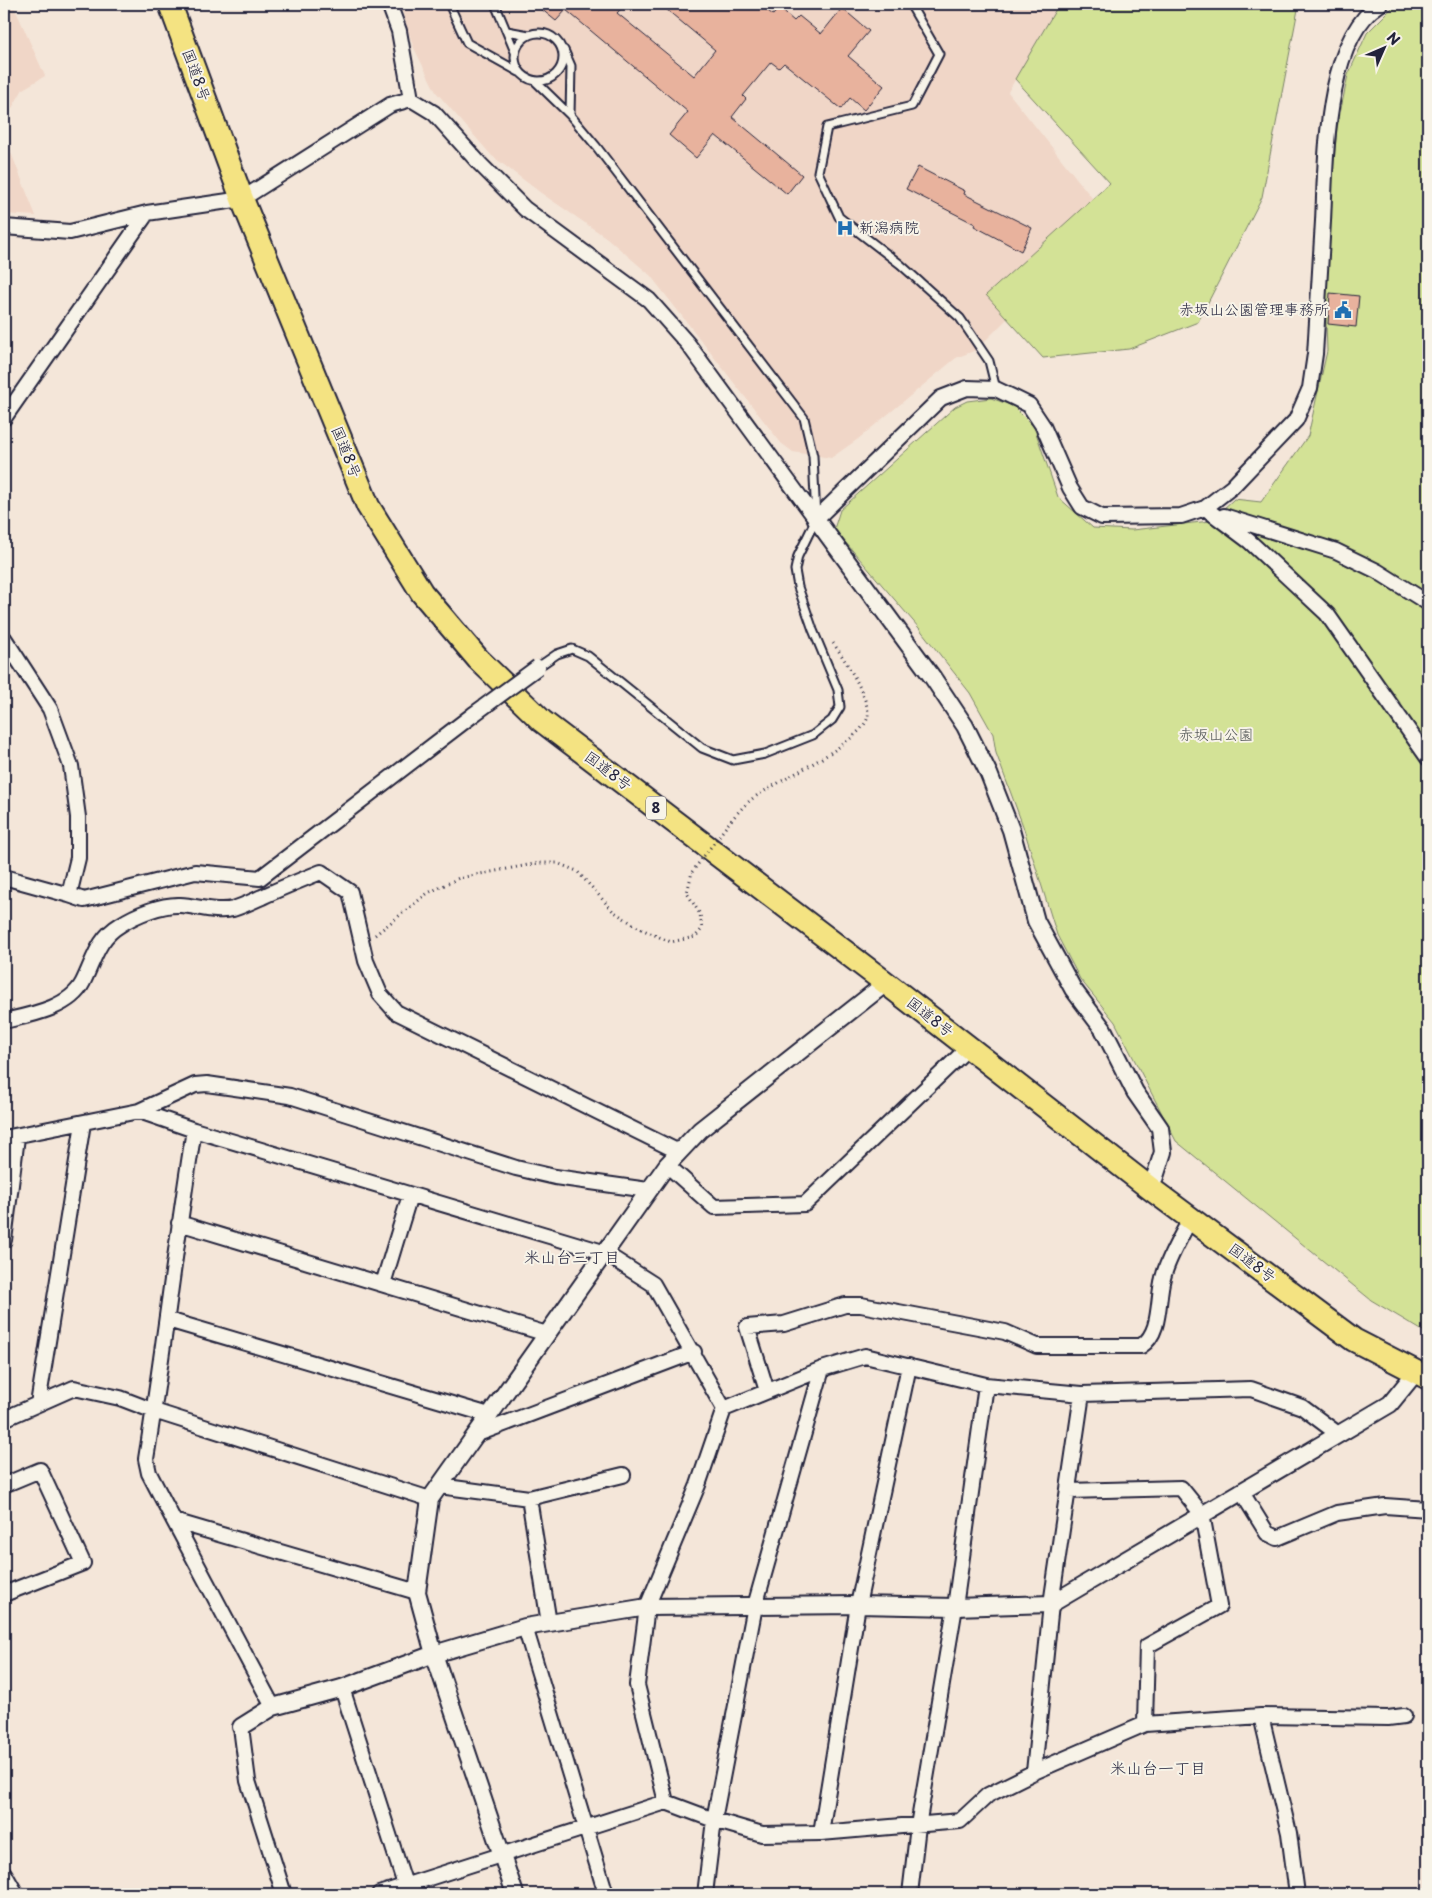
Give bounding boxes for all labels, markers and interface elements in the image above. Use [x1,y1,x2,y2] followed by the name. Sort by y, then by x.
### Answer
[1360,22,1410,72] north arrow
[1382,27,1405,50] text: N
[177,45,218,104] street label: 国道8号
[859,215,919,238] place label: 新潟病院
[835,218,855,238] hospital icon: 新潟病院
[1179,297,1329,320] place label: 赤坂山公園管理事務所
[1333,300,1353,320] public building icon: 赤坂山公園管理事務所
[327,422,368,481] street label: 国道8号
[1178,722,1254,745] park label: 赤坂山公園
[580,744,638,795] street label: 国道8号
[646,796,666,820] road number: 8
[902,990,959,1042] street label: 国道8号
[1224,1236,1282,1287] street label: 国道8号
[524,1244,620,1268] district label: 米山台三丁目
[1110,1755,1206,1779] district label: 米山台一丁目

